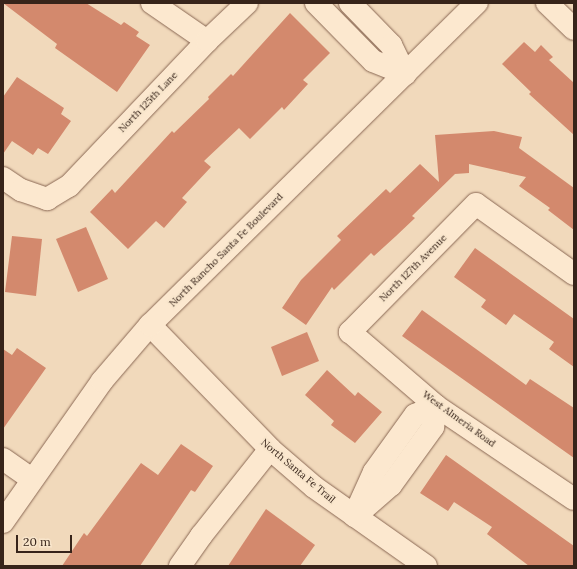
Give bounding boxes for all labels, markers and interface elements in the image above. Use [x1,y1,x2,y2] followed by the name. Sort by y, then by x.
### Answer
[116,69,180,135] street label: North 125th Lane
[167,191,285,309] street label: North Rancho Santa Fe Boulevard
[377,232,449,304] street label: North 127th Avenue
[420,388,498,450] street label: West Almeria Road
[258,436,338,506] street label: North Santa Fe Trail
[18,527,74,553] scale bar
[23,534,51,549] text: 20 m

